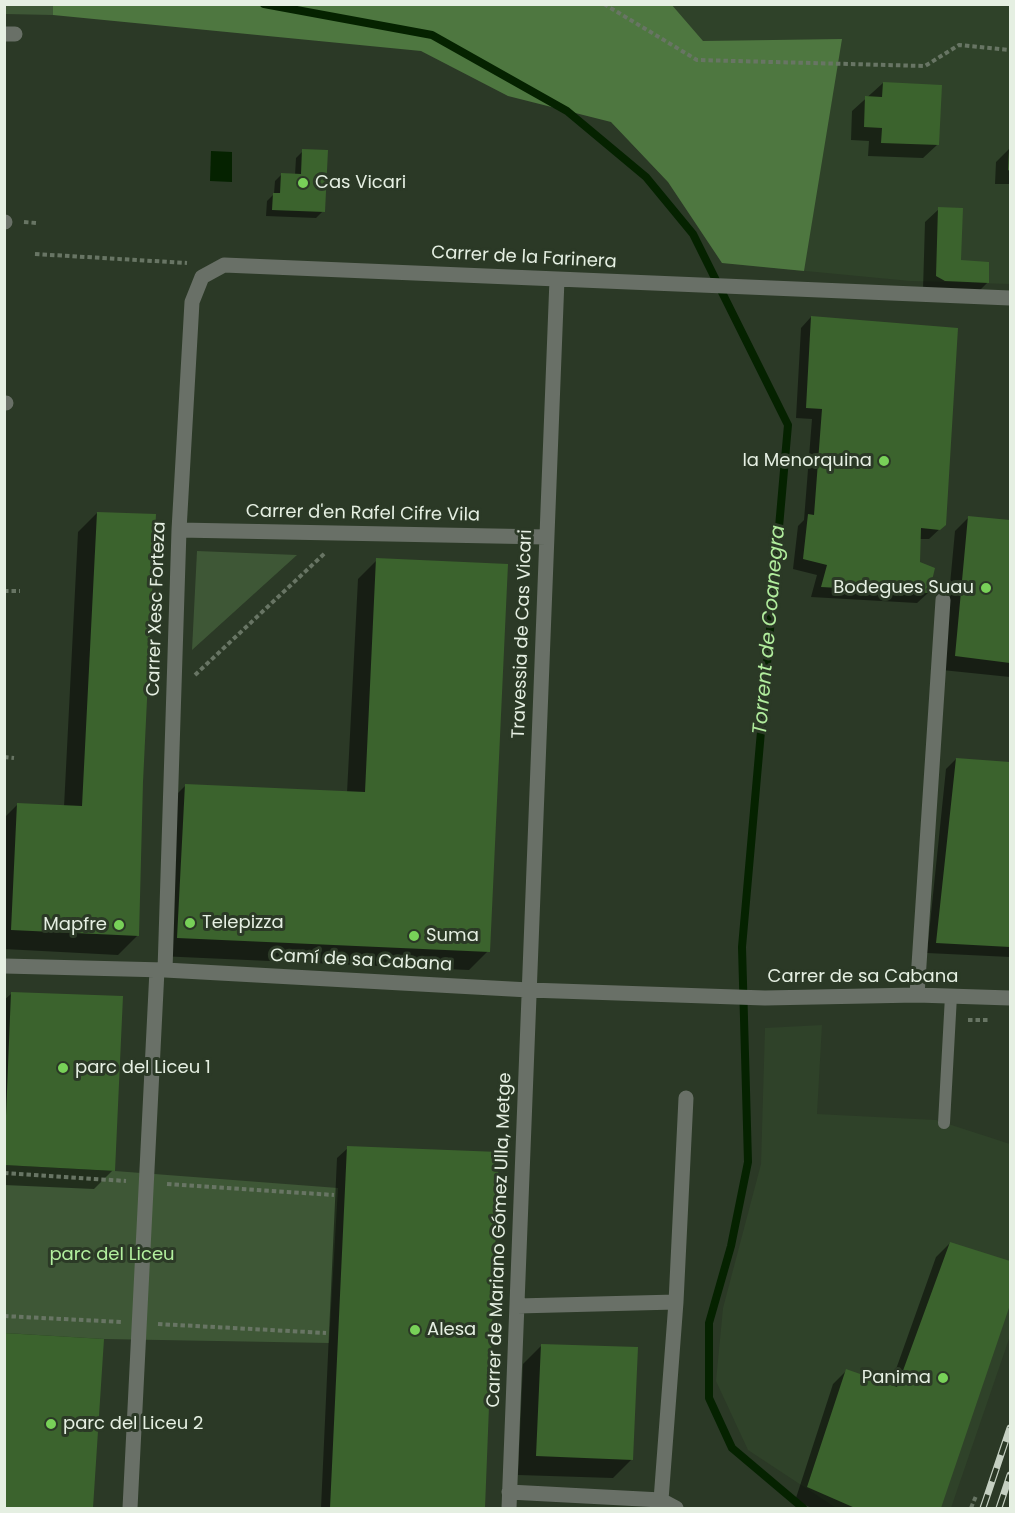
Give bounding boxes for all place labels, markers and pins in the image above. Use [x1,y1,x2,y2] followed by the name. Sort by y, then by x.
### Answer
[315,172,406,194] place label: Cas Vicari
[296,176,310,190] marker: Cas Vicari
[742,450,872,472] place label: la Menorquina
[877,454,891,468] marker: la Menorquina
[833,577,974,599] place label: Bodegues Suau
[979,581,993,595] marker: Bodegues Suau
[202,912,284,934] place label: Telepizza
[43,914,107,936] place label: Mapfre
[183,916,197,930] marker: Telepizza
[112,918,126,932] marker: Mapfre
[426,925,479,947] place label: Suma
[407,929,421,943] marker: Suma
[75,1057,211,1079] place label: parc del Liceu 1
[56,1061,70,1075] marker: parc del Liceu 1
[427,1319,476,1341] place label: Alesa
[408,1323,422,1337] marker: Alesa
[862,1367,931,1389] place label: Panima
[936,1371,950,1385] marker: Panima
[63,1413,203,1435] place label: parc del Liceu 2
[44,1417,58,1431] marker: parc del Liceu 2

